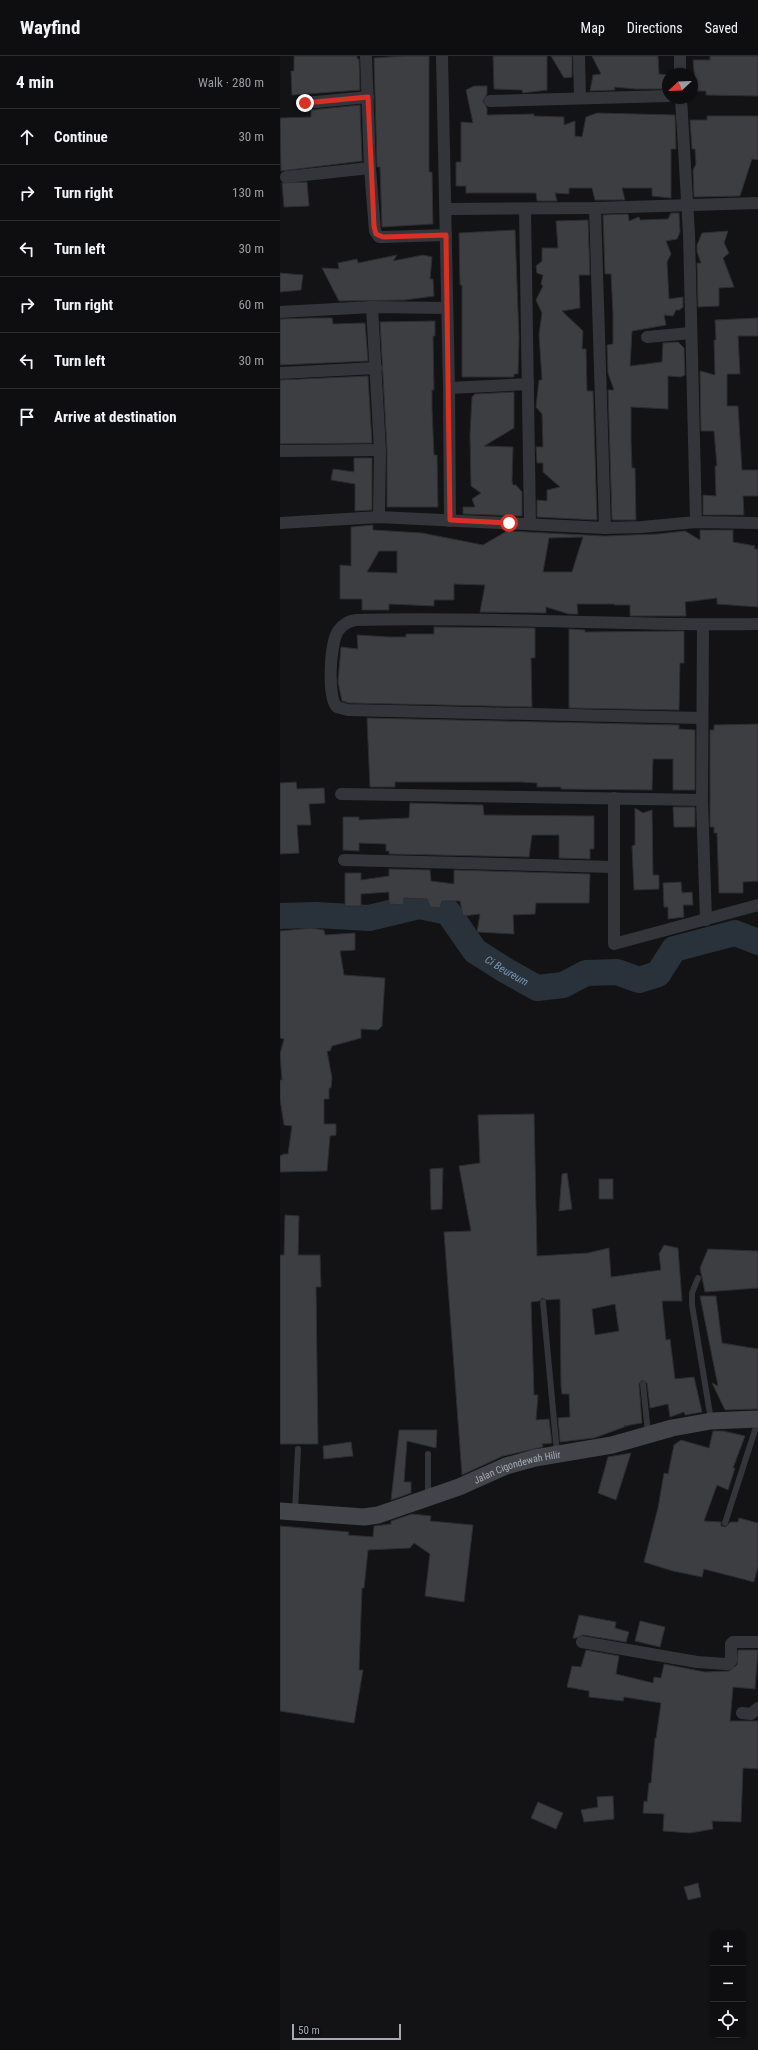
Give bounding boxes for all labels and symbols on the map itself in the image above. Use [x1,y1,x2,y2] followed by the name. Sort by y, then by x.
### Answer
[662,68,698,104] north arrow
[296,94,314,112] route end
[500,514,518,532] route start
[483,953,531,988] water label: Ci Beureum
[472,1448,561,1485] street label: Jalan Cigondewah Hilir
[292,2022,401,2041] scale bar

